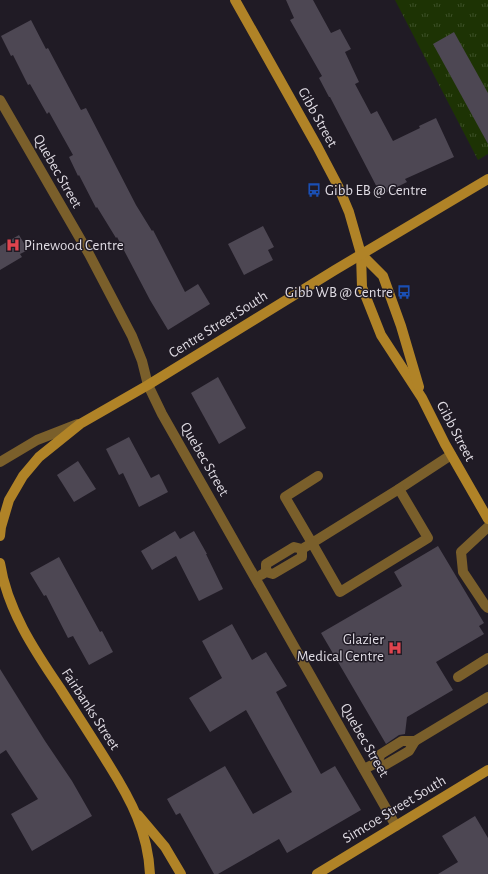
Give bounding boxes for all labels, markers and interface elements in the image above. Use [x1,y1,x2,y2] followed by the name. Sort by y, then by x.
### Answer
[295,85,340,150] street label: Gibb Street
[30,132,85,211] street label: Quebec Street
[306,182,322,198] bus stop icon: Gibb EB @ Centre
[325,183,427,198] place label: Gibb EB @ Centre
[5,237,21,253] hospital icon: Pinewood Centre
[24,238,124,253] place label: Pinewood Centre
[396,284,412,300] bus stop icon: Gibb WB @ Centre
[285,285,393,300] place label: Gibb WB @ Centre
[166,288,270,361] street label: Centre Street South
[433,399,478,464] street label: Gibb Street
[177,420,232,499] street label: Quebec Street
[297,632,384,664] place label: Glazier Medical Centre
[387,640,403,656] hospital icon: Glazier Medical Centre
[59,666,123,753] street label: Fairbanks Street
[337,701,392,780] street label: Quebec Street
[340,773,448,846] street label: Simcoe Street South

